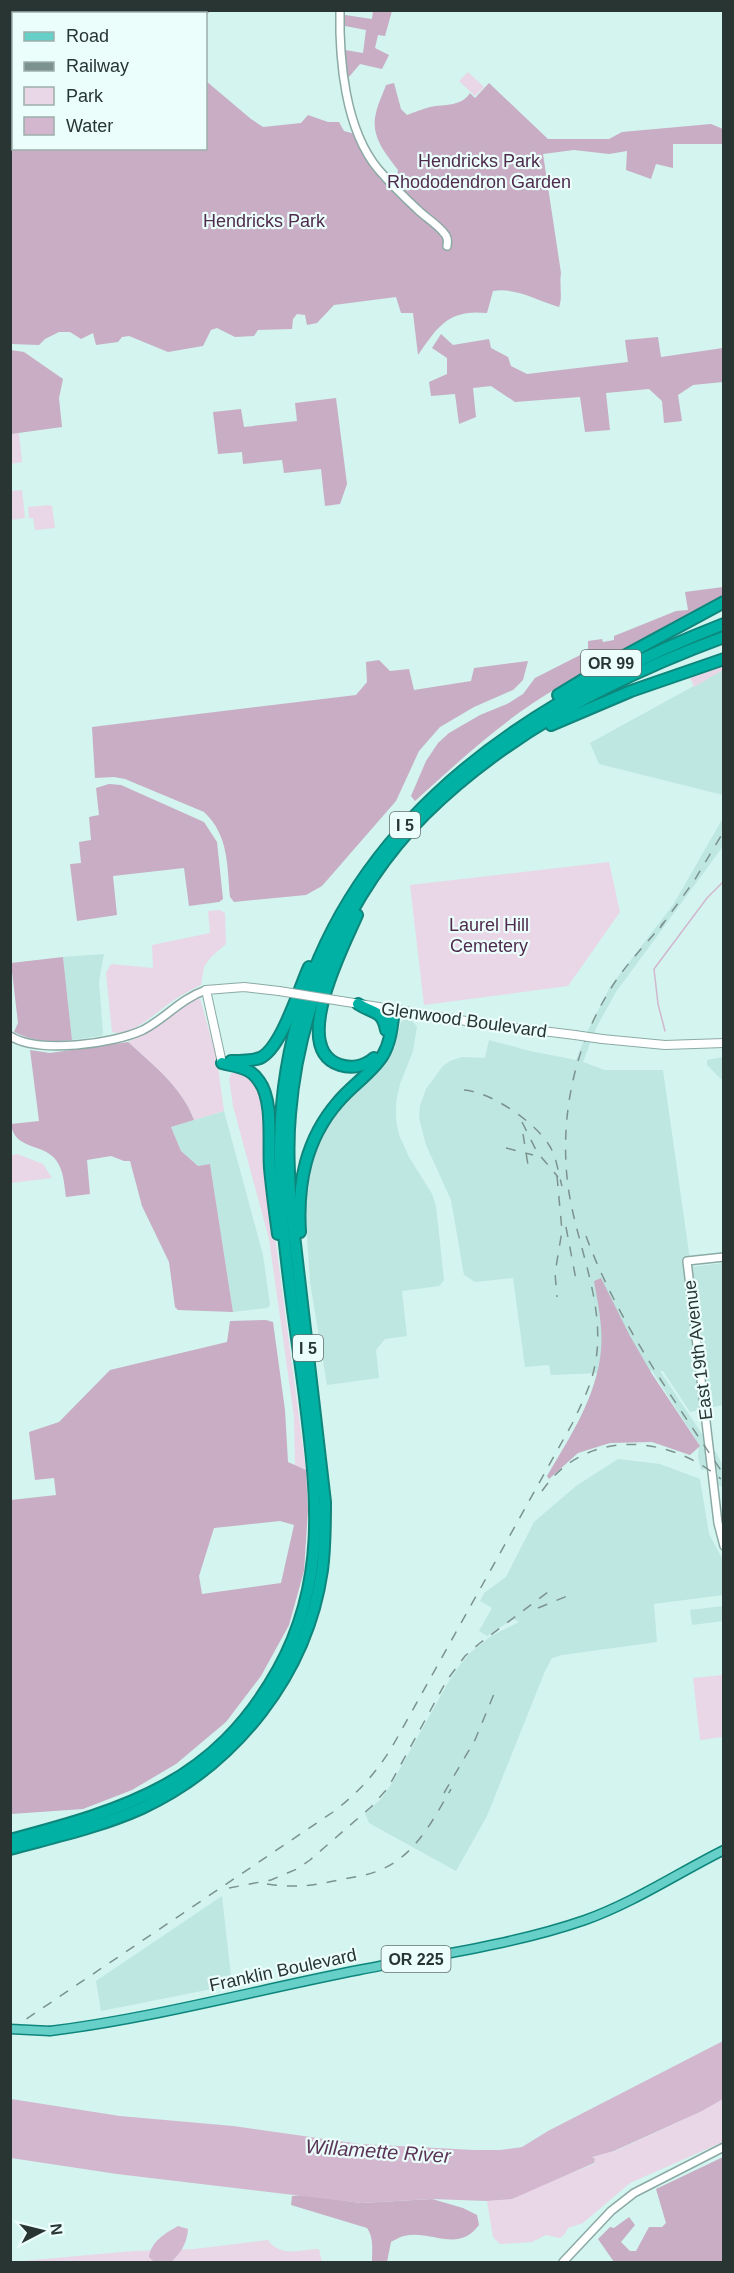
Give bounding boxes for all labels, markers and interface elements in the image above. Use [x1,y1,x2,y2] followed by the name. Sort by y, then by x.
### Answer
[12,12,207,150] legend
[66,26,109,46] text: Road
[66,56,129,76] text: Railway
[66,86,104,106] text: Park
[66,116,113,136] text: Water
[387,151,571,192] park label: Hendricks Park Rhododendron Garden
[203,211,326,231] park label: Hendricks Park
[581,650,641,676] road number: OR 99
[390,812,420,838] road number: I 5
[449,915,529,956] park label: Laurel Hill Cemetery
[380,998,548,1042] street label: Glenwood Boulevard
[679,1279,717,1421] street label: East 19th Avenue
[293,1335,323,1361] road number: I 5
[208,1945,358,1995] street label: Franklin Boulevard
[382,1946,450,1972] road number: OR 225
[305,2135,453,2167] water label: Willamette River
[12,2201,72,2261] north arrow
[47,2222,66,2236] text: N

